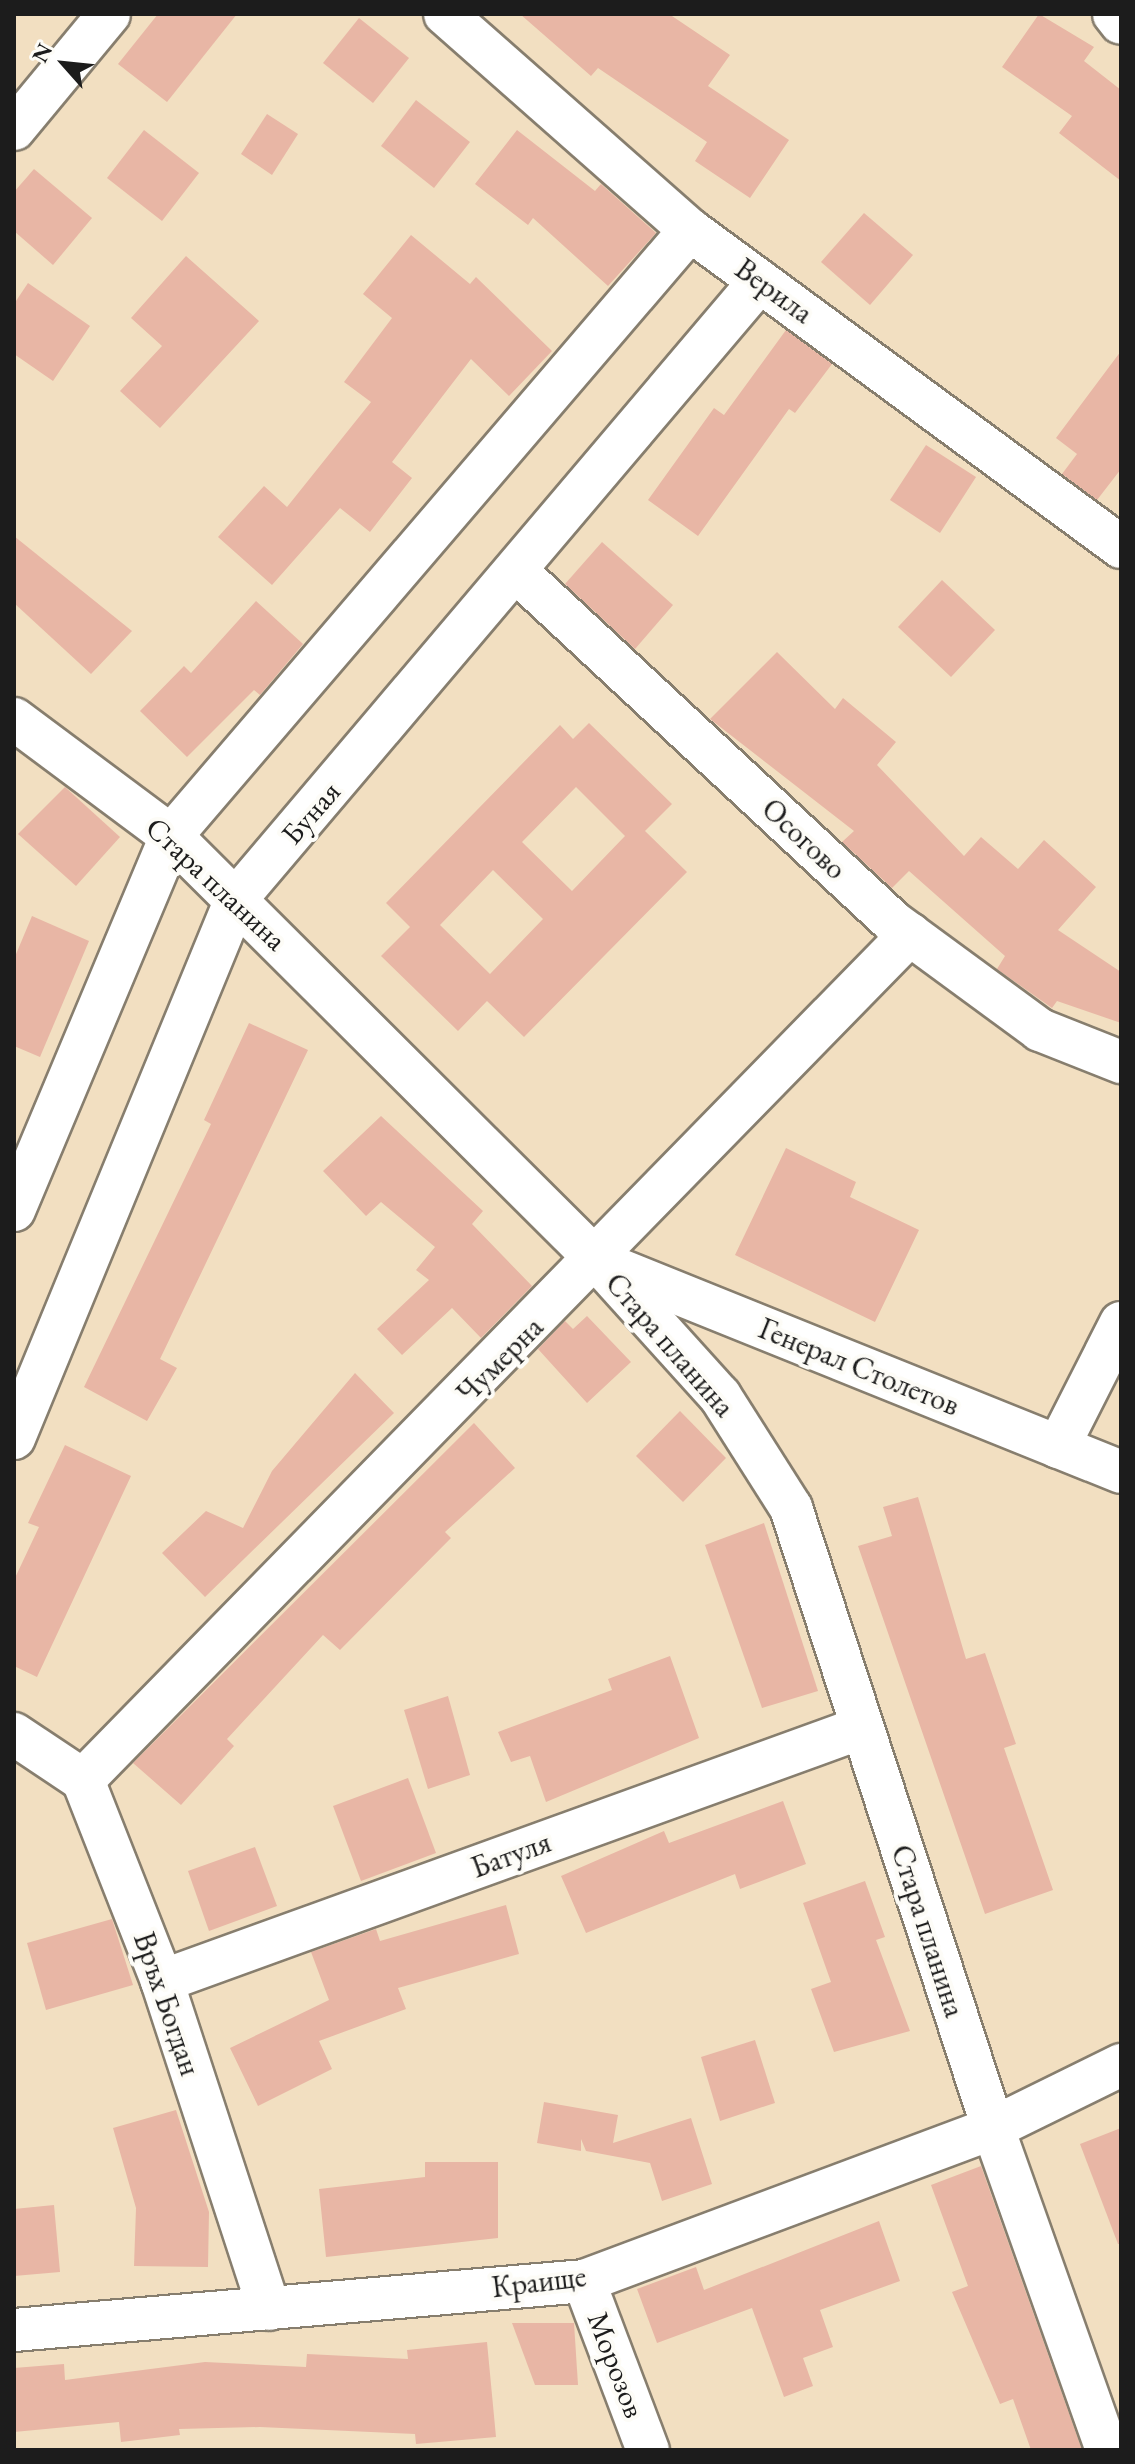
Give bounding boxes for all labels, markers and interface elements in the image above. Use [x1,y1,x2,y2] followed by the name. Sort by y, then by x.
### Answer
[24,24,104,104] north arrow
[25,38,59,67] text: N
[728,251,820,331] street label: Верила
[274,774,348,852] street label: Буная
[754,791,854,887] street label: Осогово
[138,810,294,958] street label: Стара планина
[598,1266,742,1424] street label: Стара планина
[449,1309,551,1411] street label: Чумерна
[754,1310,964,1424] street label: Генерал Столетов
[466,1824,556,1886] street label: Батуля
[883,1840,973,2022] street label: Стара планина
[126,1928,208,2080] street label: Връх Богдан
[490,2258,588,2306] street label: Краище
[579,2307,653,2423] street label: Морозов

